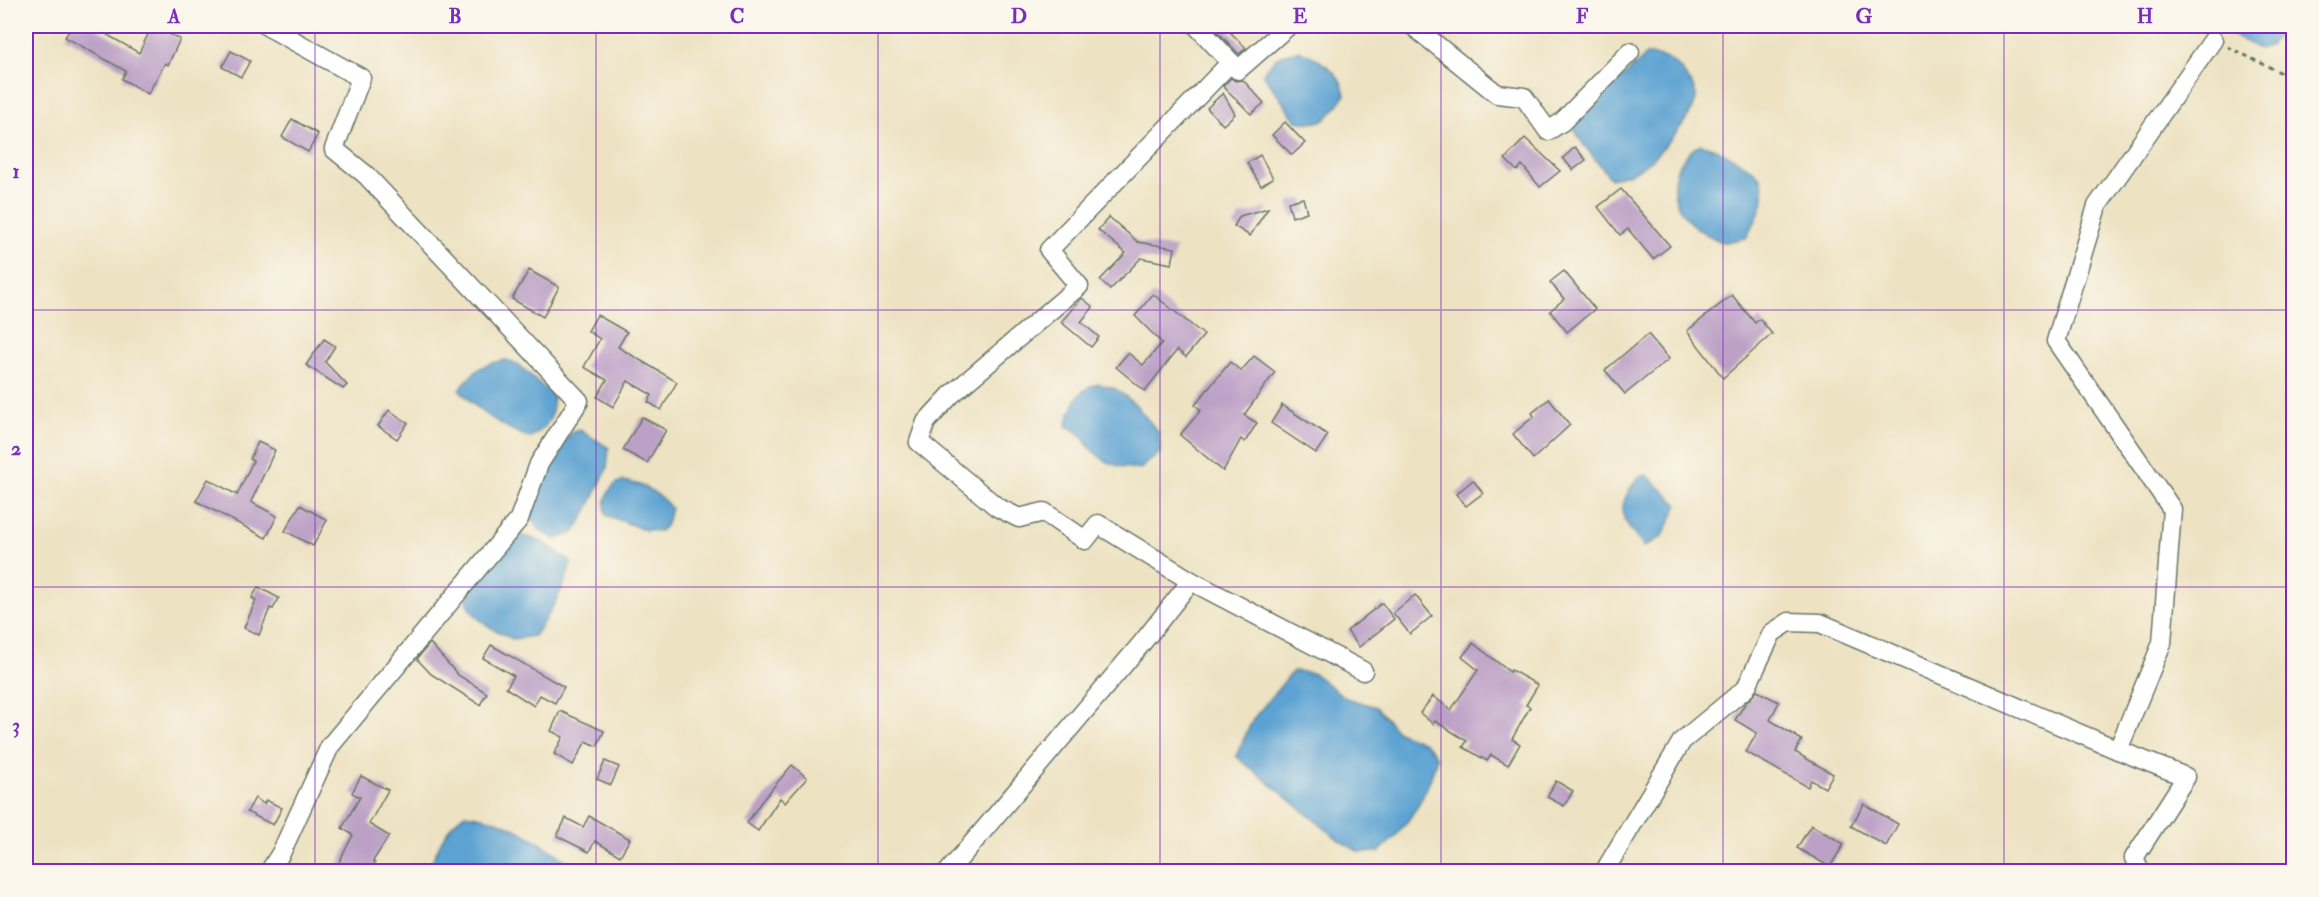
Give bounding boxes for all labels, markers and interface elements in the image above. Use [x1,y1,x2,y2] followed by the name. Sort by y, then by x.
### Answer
[167,4,181,29] text: A
[448,4,462,29] text: B
[730,4,744,29] text: C
[1011,4,1027,29] text: D
[1293,4,1308,29] text: E
[1576,4,1589,29] text: F
[1856,4,1873,29] text: G
[2137,4,2153,29] text: H
[12,159,20,184] text: 1
[11,436,21,461] text: 2
[12,713,20,738] text: 3

